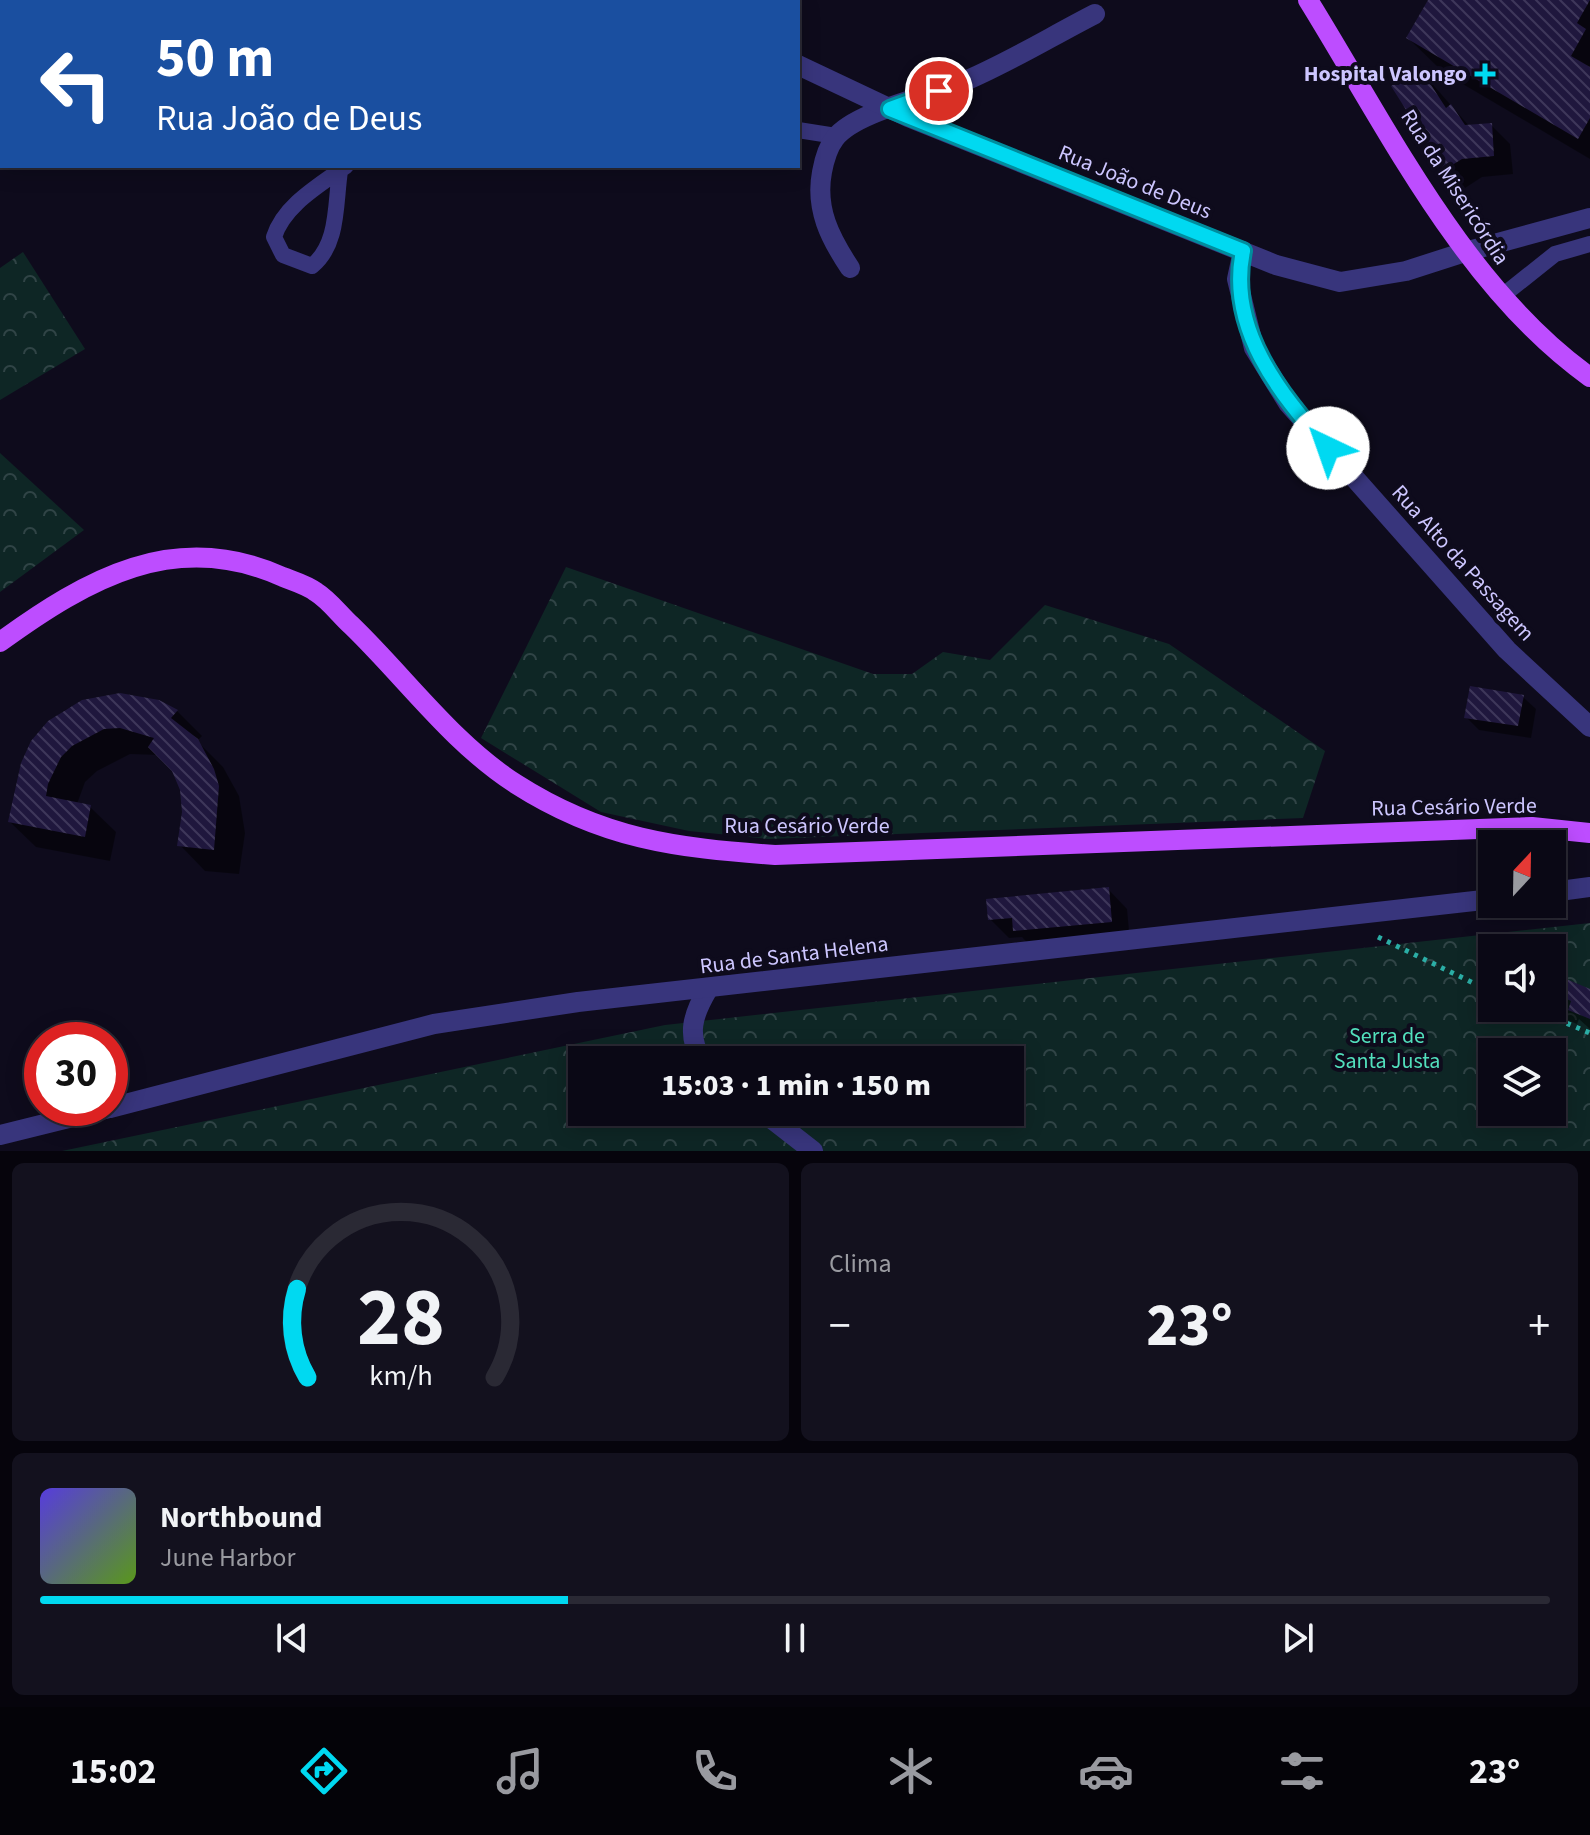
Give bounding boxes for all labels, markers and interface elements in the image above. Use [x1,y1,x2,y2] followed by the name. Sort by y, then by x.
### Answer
[156,19,274,98] text: 50 m
[24,32,128,136] icon: left
[905,57,973,125] pin
[1304,58,1467,90] place label: Hospital Valongo
[1474,63,1496,85] marker: Hospital Valongo
[917,69,961,113] icon: arrive
[156,93,422,144] text: Rua João de Deus
[1393,103,1517,271] street label: Rua da Misericórdia
[1054,137,1216,227] street label: Rua João de Deus
[1286,406,1370,490] position arrow
[1384,478,1542,648] street label: Rua Alto da Passagem
[1371,790,1537,824] street label: Rua Cesário Verde
[724,810,890,842] street label: Rua Cesário Verde
[1478,830,1566,918] north arrow
[1478,830,1566,1126] map controls
[698,928,890,982] street label: Rua de Santa Helena
[1478,934,1566,1022] button: sound
[1334,1020,1440,1077] park label: Serra de Santa Justa
[24,1022,128,1126] speed limit sign: 30
[1478,1038,1566,1126] button: layers
[661,1064,931,1107] text: 15:03 · 1 min · 150 m
[829,1245,892,1282] text: Clima
[357,1259,444,1377] text: 28
[1146,1284,1233,1369] text: 23°
[829,1295,851,1358] text: −
[1528,1295,1550,1358] text: +
[369,1356,432,1396] text: km/h
[160,1496,322,1539] text: Northbound
[160,1539,296,1576] text: June Harbor
[270,1616,314,1660] icon: previous
[773,1616,817,1660] icon: pause
[1276,1616,1320,1660] icon: next
[296,1743,352,1799] icon: directions
[492,1743,548,1799] icon: music
[687,1743,743,1799] icon: phone
[883,1743,939,1799] icon: climate
[1078,1743,1134,1799] icon: car
[1274,1743,1330,1799] icon: filters
[70,1746,157,1797] text: 15:02
[1469,1746,1520,1797] text: 23°

